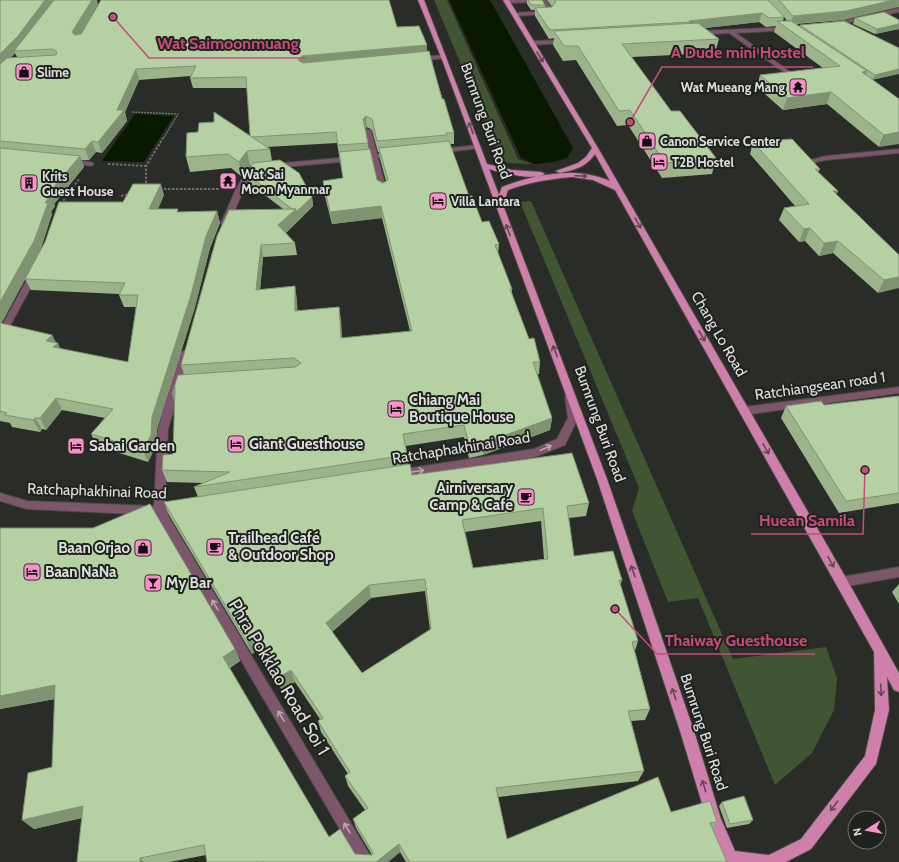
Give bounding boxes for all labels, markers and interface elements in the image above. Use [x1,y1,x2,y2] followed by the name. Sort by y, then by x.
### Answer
[149,30,306,58] callout: Wat Saimoonmuang
[157,34,299,53] text: Wat Saimoonmuang
[662,39,813,67] callout: A Dude mini Hostel
[671,43,805,62] text: A Dude mini Hostel
[537,51,545,63] one-way arrow
[457,60,515,182] street label: Bumrung Buri Road
[14,62,34,82] shop icon: Slime
[37,64,69,80] place label: Slime
[788,77,808,97] temple icon: Wat Mueang Mang
[681,79,785,95] place label: Wat Mueang Mang
[466,123,474,135] one-way arrow
[637,131,657,151] shop icon: Canon Service Center
[660,133,780,149] place label: Canon Service Center
[649,152,669,172] hotel icon: T2B Hostel
[672,154,735,170] place label: T2B Hostel
[241,166,330,197] place label: Wat Sai Moon Myanmar
[42,168,114,199] place label: Krits Guest House
[218,171,238,191] temple icon: Wat Sai Moon Myanmar
[574,172,587,180] one-way arrow
[19,173,39,193] building icon: Krits Guest House
[428,191,448,211] hotel icon: Villa Lantara
[451,193,521,209] place label: Villa Lantara
[634,217,642,229] one-way arrow
[504,224,512,236] one-way arrow
[687,288,751,380] street label: Chang Lo Road
[698,330,706,342] one-way arrow
[550,346,558,358] one-way arrow
[571,363,629,485] street label: Bumrung Buri Road
[754,368,886,404] street label: Ratchiangsean road 1
[409,391,514,426] place label: Chiang Mai Boutique House
[386,399,406,419] hotel icon: Chiang Mai Boutique House
[391,428,531,468] street label: Ratchaphakhinai Road
[226,434,246,454] hotel icon: Giant Guesthouse
[249,435,363,453] place label: Giant Guesthouse
[66,436,86,456] hotel icon: Sabai Garden
[89,437,175,455] place label: Sabai Garden
[763,443,771,455] one-way arrow
[540,444,552,451] one-way arrow
[411,467,424,475] one-way arrow
[429,479,514,514] place label: Airniversary Camp & Cafe
[27,480,167,502] street label: Ratchaphakhinai Road
[516,487,536,507] cafe icon: Airniversary Camp & Cafe
[751,506,863,534] callout: Huean Samila
[759,511,855,530] text: Huean Samila
[228,529,334,564] place label: Trailhead Café & Outdoor Shop
[205,537,225,557] cafe icon: Trailhead Café & Outdoor Shop
[133,538,153,558] shop icon: Baan Orjao
[58,539,130,557] place label: Baan Orjao
[827,556,835,568] one-way arrow
[22,562,42,582] hotel icon: Baan NaNa
[45,563,117,581] place label: Baan NaNa
[629,565,636,578] one-way arrow
[143,573,163,593] bar icon: My Bar
[166,574,211,592] place label: My Bar
[224,595,334,759] street label: Phra Pokklao Road Soi 1
[210,599,218,611] one-way arrow
[657,626,815,654] callout: Thaiway Guesthouse
[665,631,807,650] text: Thaiway Guesthouse
[677,671,731,793] street label: Bumrung Buri Road
[878,683,885,696] one-way arrow
[670,689,678,701] one-way arrow
[277,710,285,722] one-way arrow
[700,780,707,793] one-way arrow
[830,801,838,812] one-way arrow
[847,810,887,850] north arrow
[343,822,351,834] one-way arrow
[850,827,865,837] text: N

